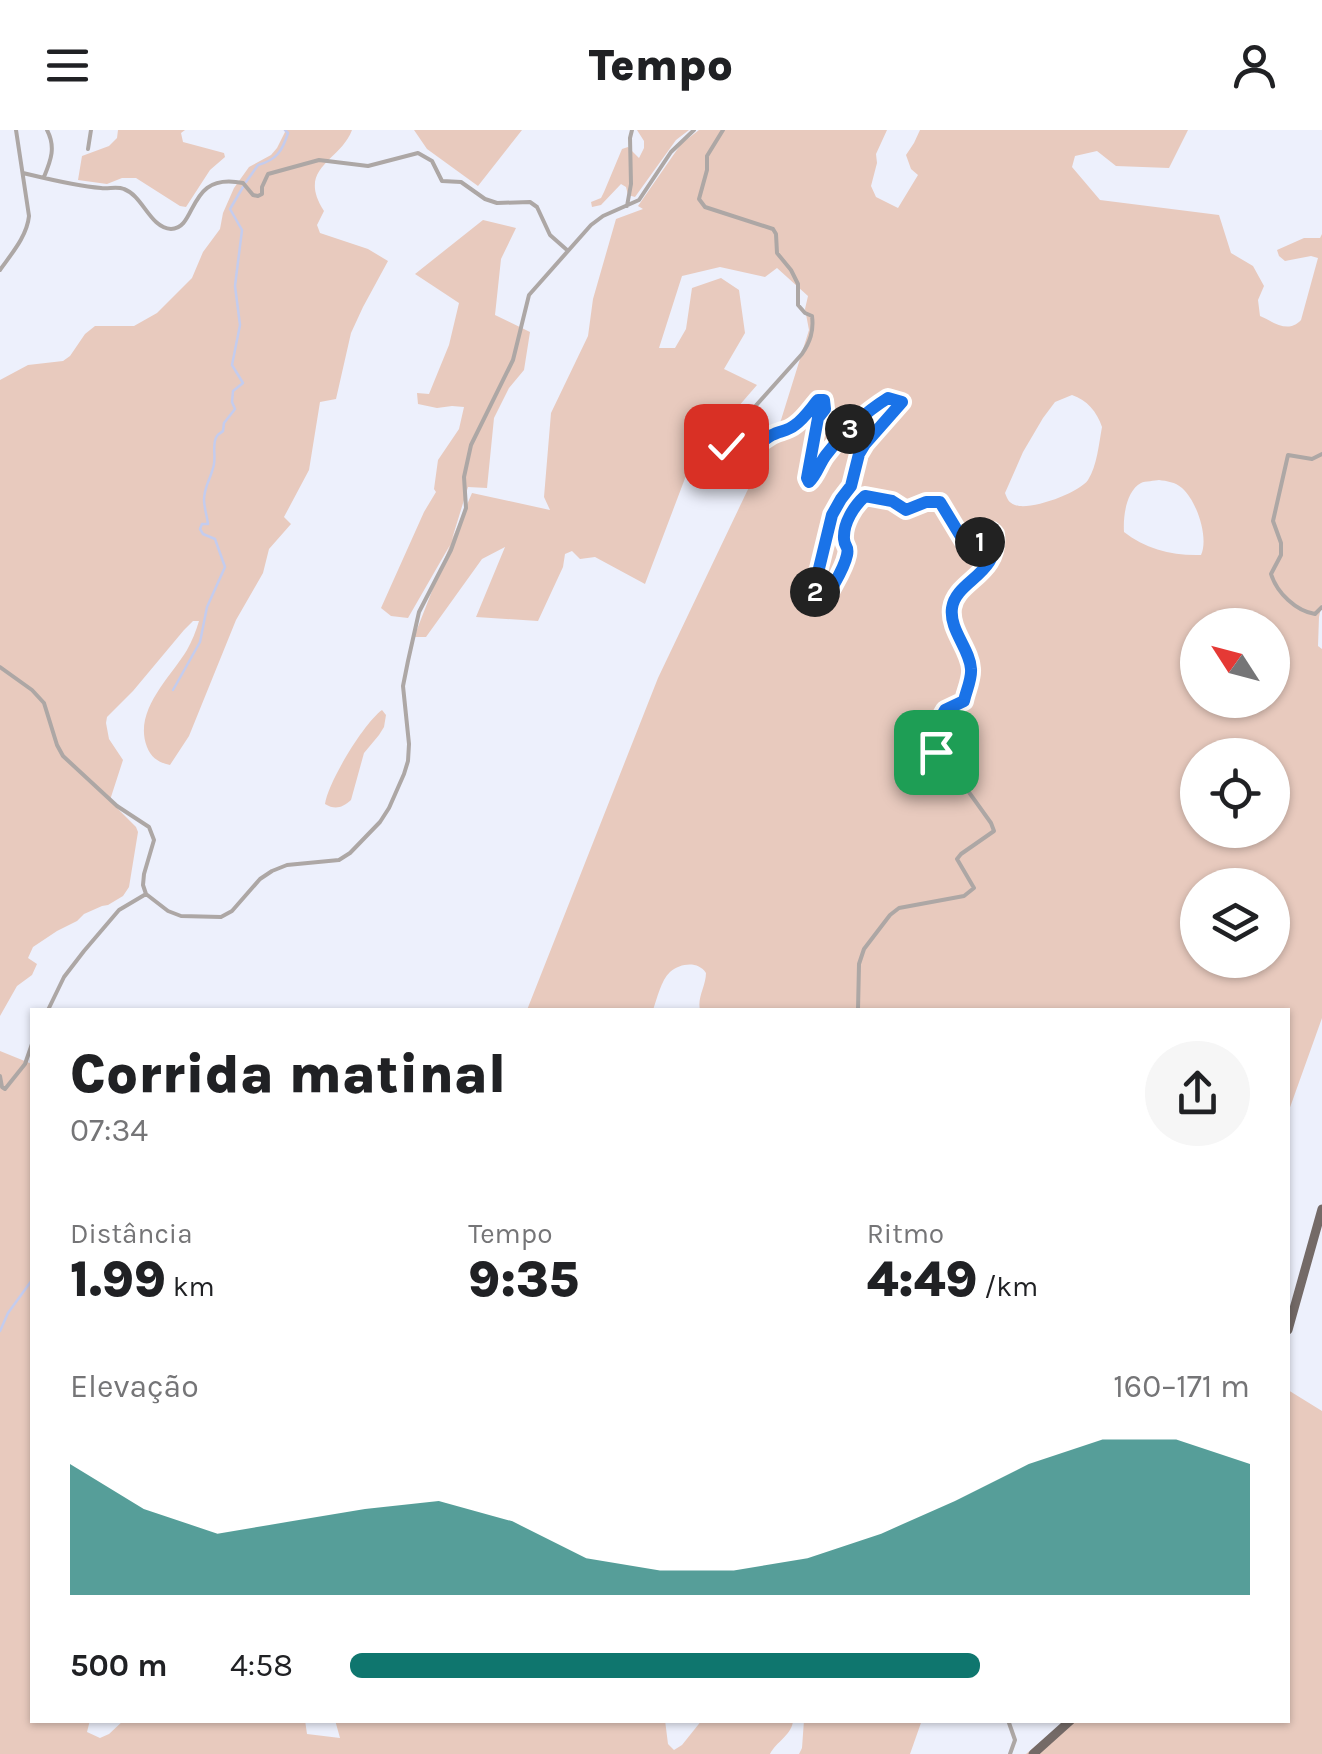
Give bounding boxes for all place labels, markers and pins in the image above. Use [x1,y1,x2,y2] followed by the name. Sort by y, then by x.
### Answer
[684,404,769,489] pin
[825,404,875,454] pin: 3
[955,517,1005,567] pin: 1
[790,567,840,617] pin: 2
[894,710,979,795] pin

